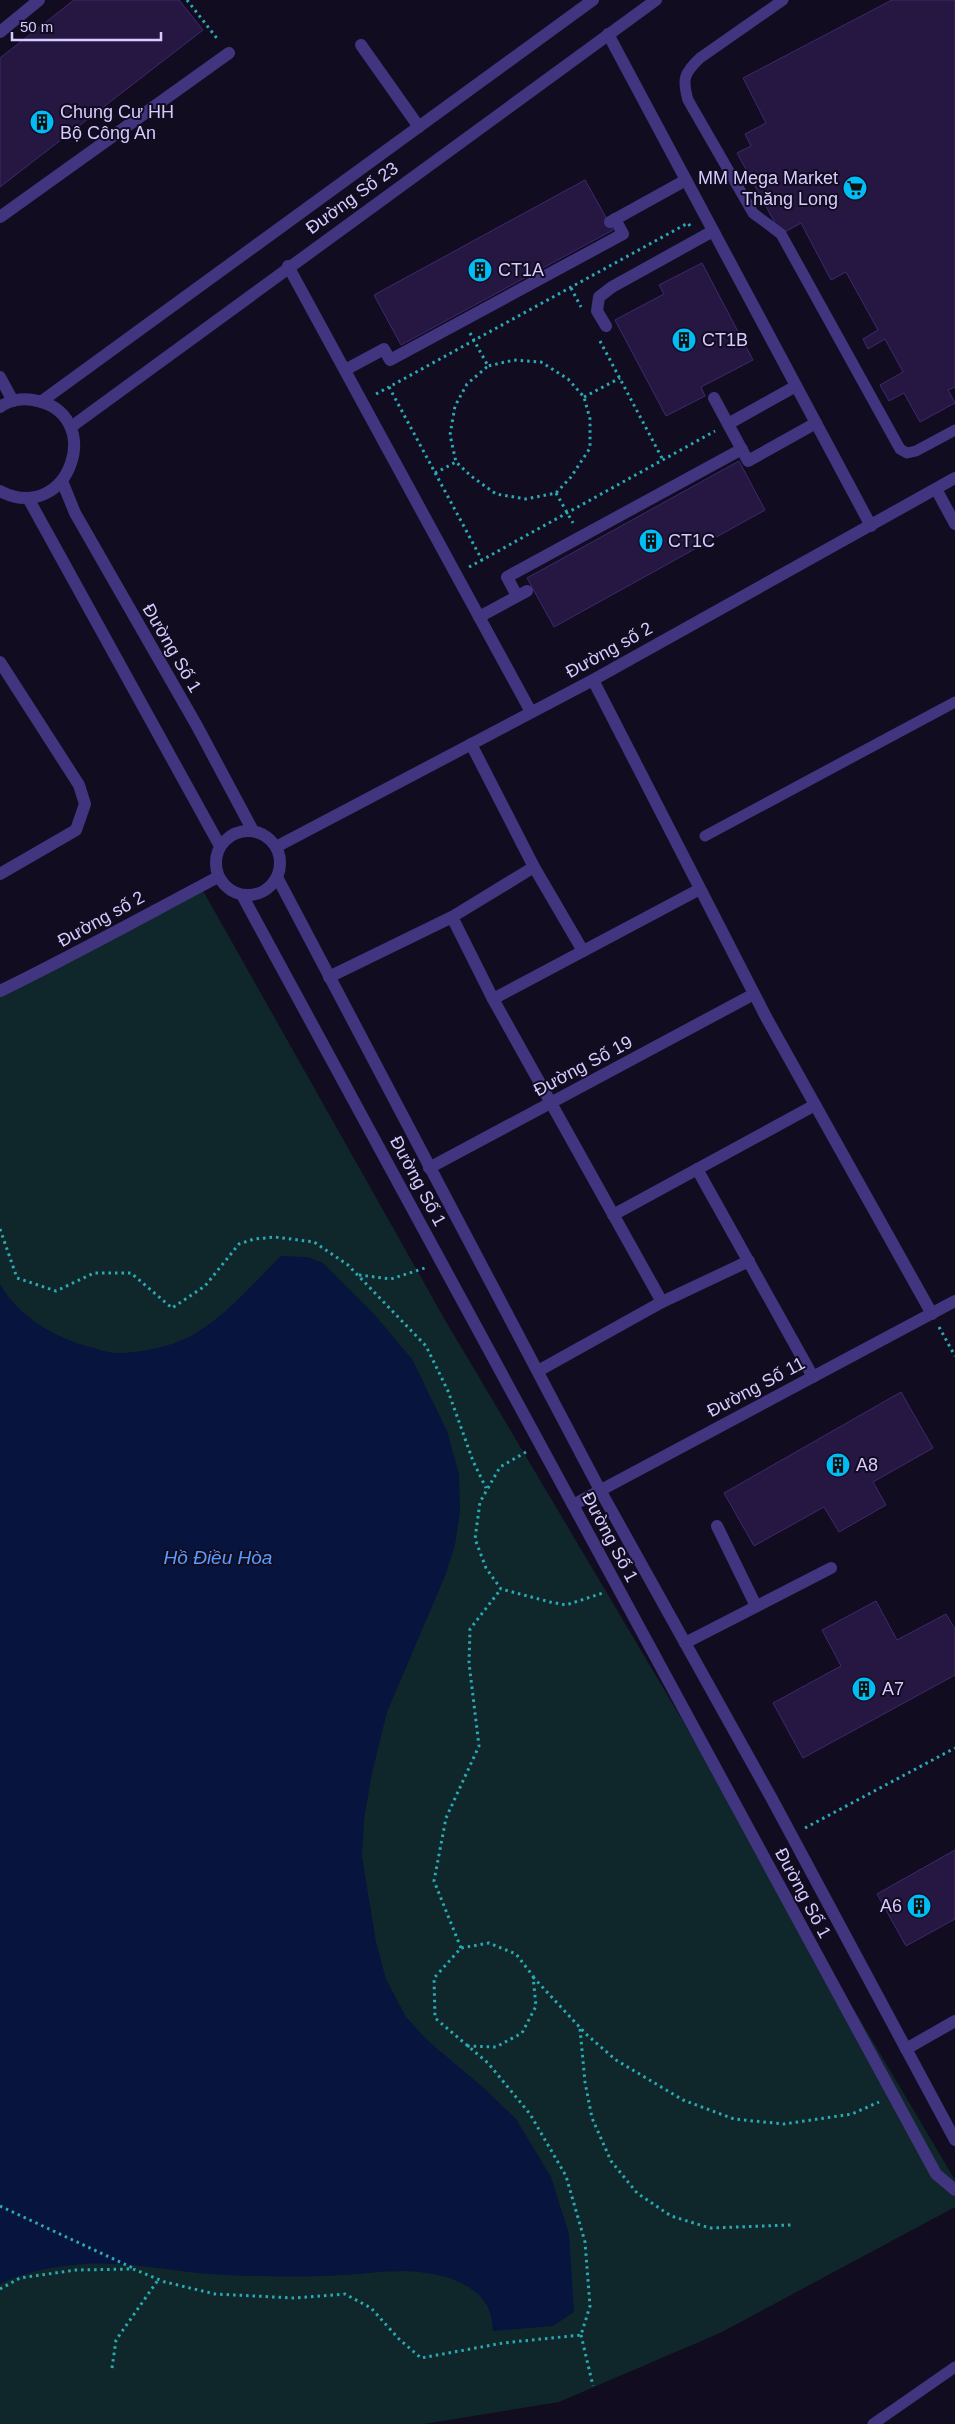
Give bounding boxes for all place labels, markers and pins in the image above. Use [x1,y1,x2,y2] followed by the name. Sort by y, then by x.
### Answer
[60,102,174,143] place label: Chung Cư HH Bộ Công An
[29,109,55,135] building icon: Chung Cư HH Bộ Công An
[698,168,838,209] place label: MM Mega Market Thăng Long
[842,175,868,201] supermarket icon: MM Mega Market Thăng Long
[467,257,493,283] building icon: CT1A
[498,260,544,280] place label: CT1A
[671,327,697,353] building icon: CT1B
[702,330,748,350] place label: CT1B
[638,528,664,554] building icon: CT1C
[668,531,715,551] place label: CT1C
[825,1452,851,1478] building icon: A8
[856,1455,878,1475] place label: A8
[851,1676,877,1702] building icon: A7
[882,1679,904,1699] place label: A7
[906,1893,932,1919] building icon: A6
[880,1896,902,1916] place label: A6

